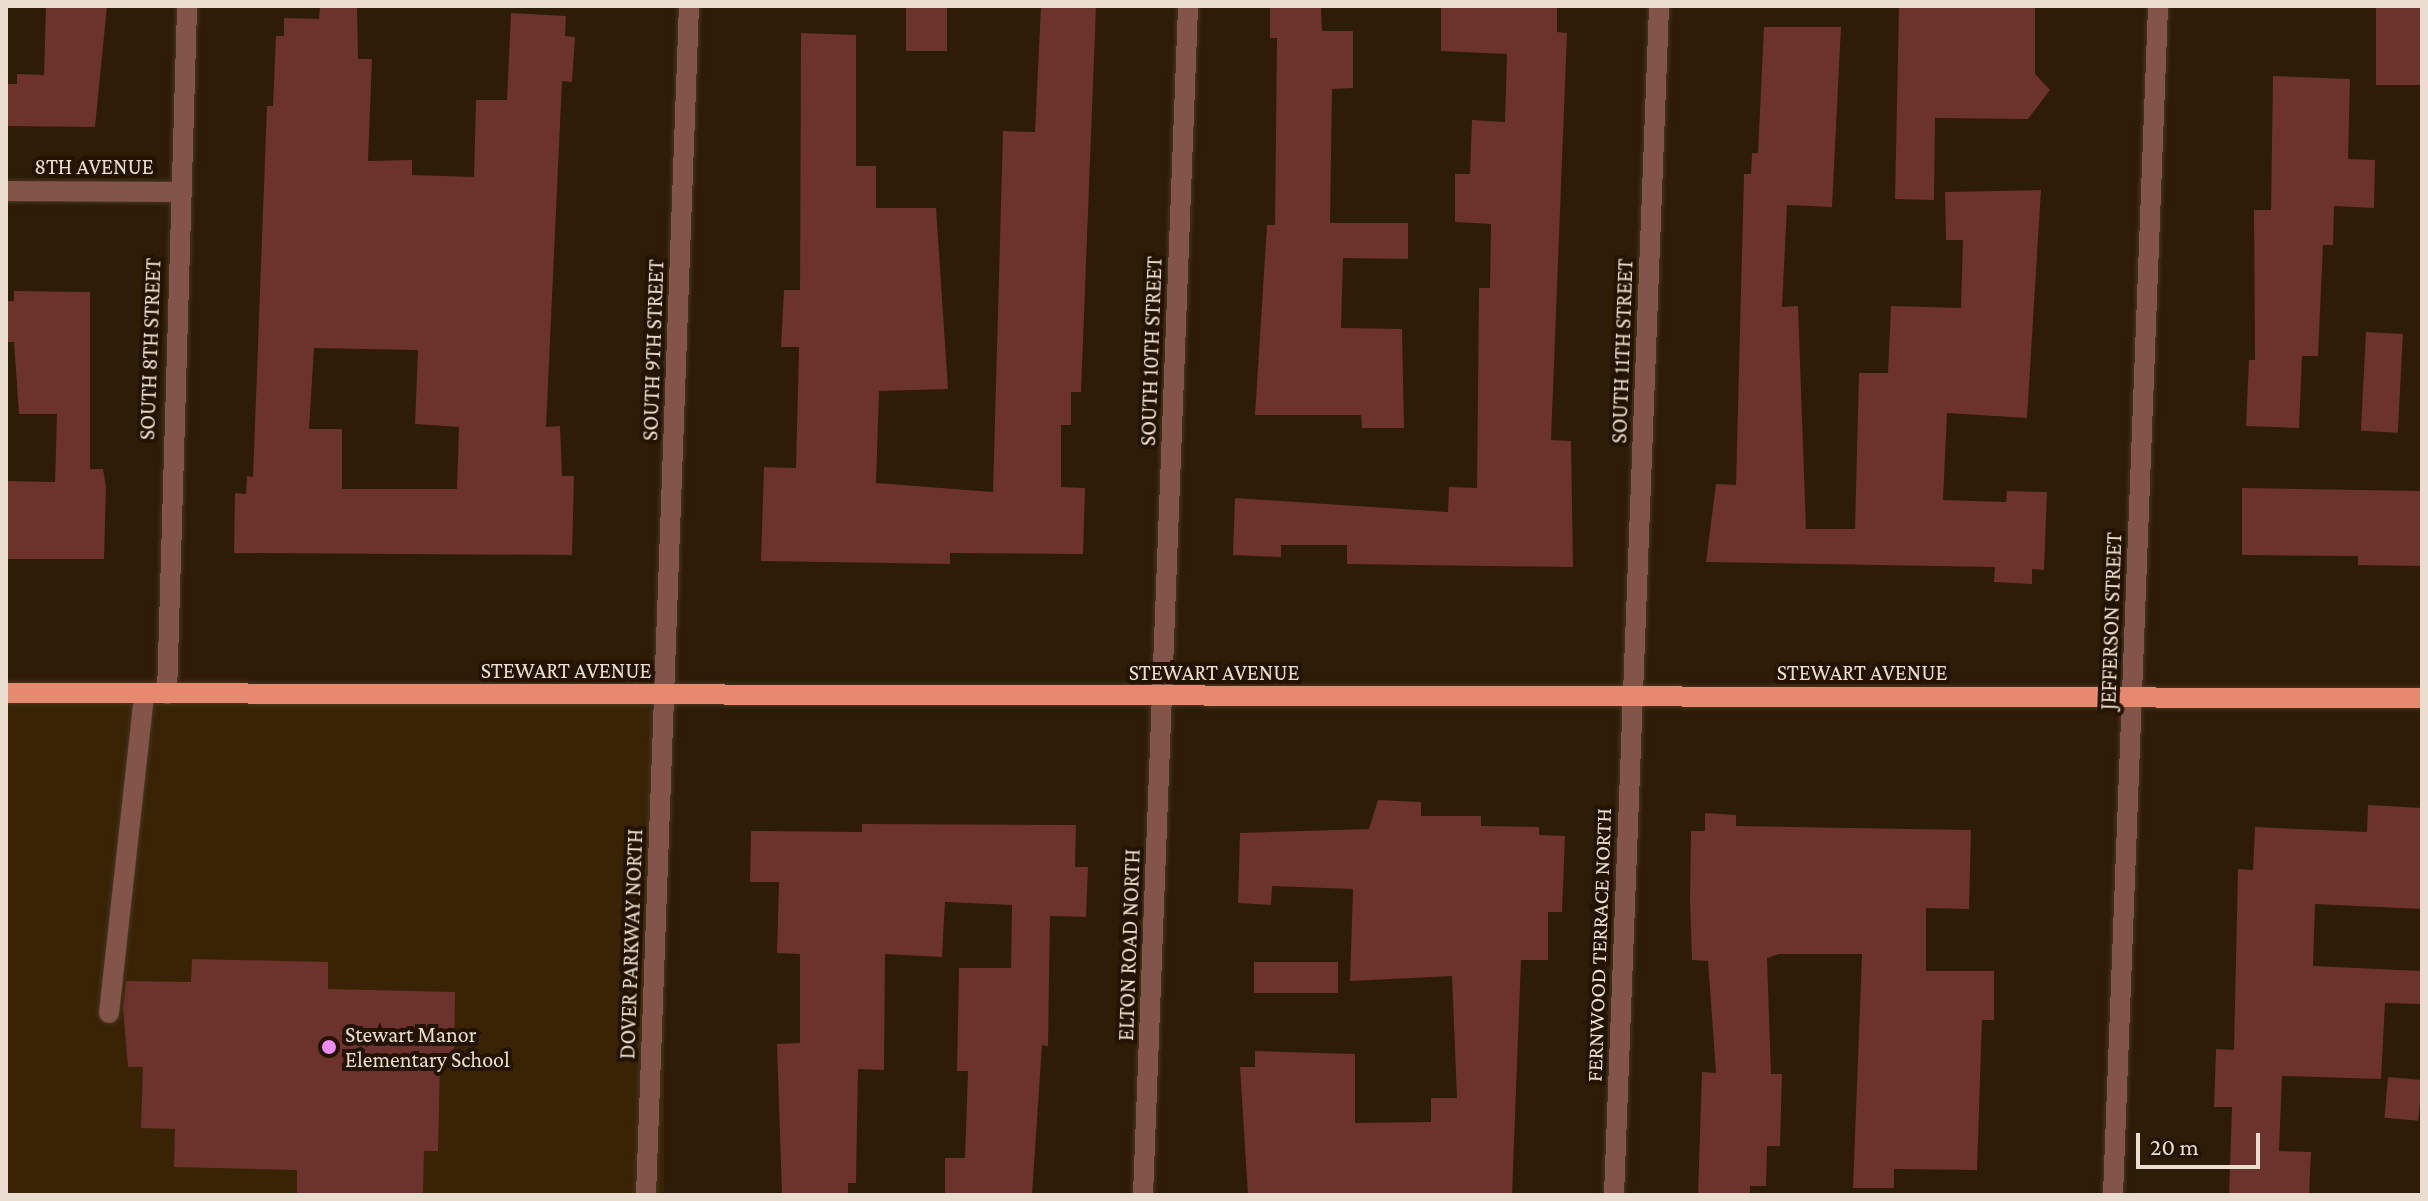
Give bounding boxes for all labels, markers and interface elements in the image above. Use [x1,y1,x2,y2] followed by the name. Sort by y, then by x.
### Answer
[34,154,154,180] street label: 8TH AVENUE
[1134,256,1168,446] street label: SOUTH 10TH STREET
[134,258,166,440] street label: SOUTH 8TH STREET
[1606,258,1638,444] street label: SOUTH 11TH STREET
[637,259,669,441] street label: SOUTH 9TH STREET
[2095,532,2127,710] street label: JEFFERSON STREET
[481,658,651,684] street label: STEWART AVENUE
[1129,660,1299,686] street label: STEWART AVENUE
[1777,660,1947,686] street label: STEWART AVENUE
[1581,808,1617,1082] street label: FERNWOOD TERRACE NORTH
[614,828,648,1060] street label: DOVER PARKWAY NORTH
[1112,849,1146,1041] street label: ELTON ROAD NORTH
[345,1021,510,1072] place label: Stewart Manor Elementary School
[320,1038,338,1056] marker: Stewart Manor Elementary School
[2140,1117,2264,1167] scale bar
[2150,1133,2199,1160] text: 20 m

